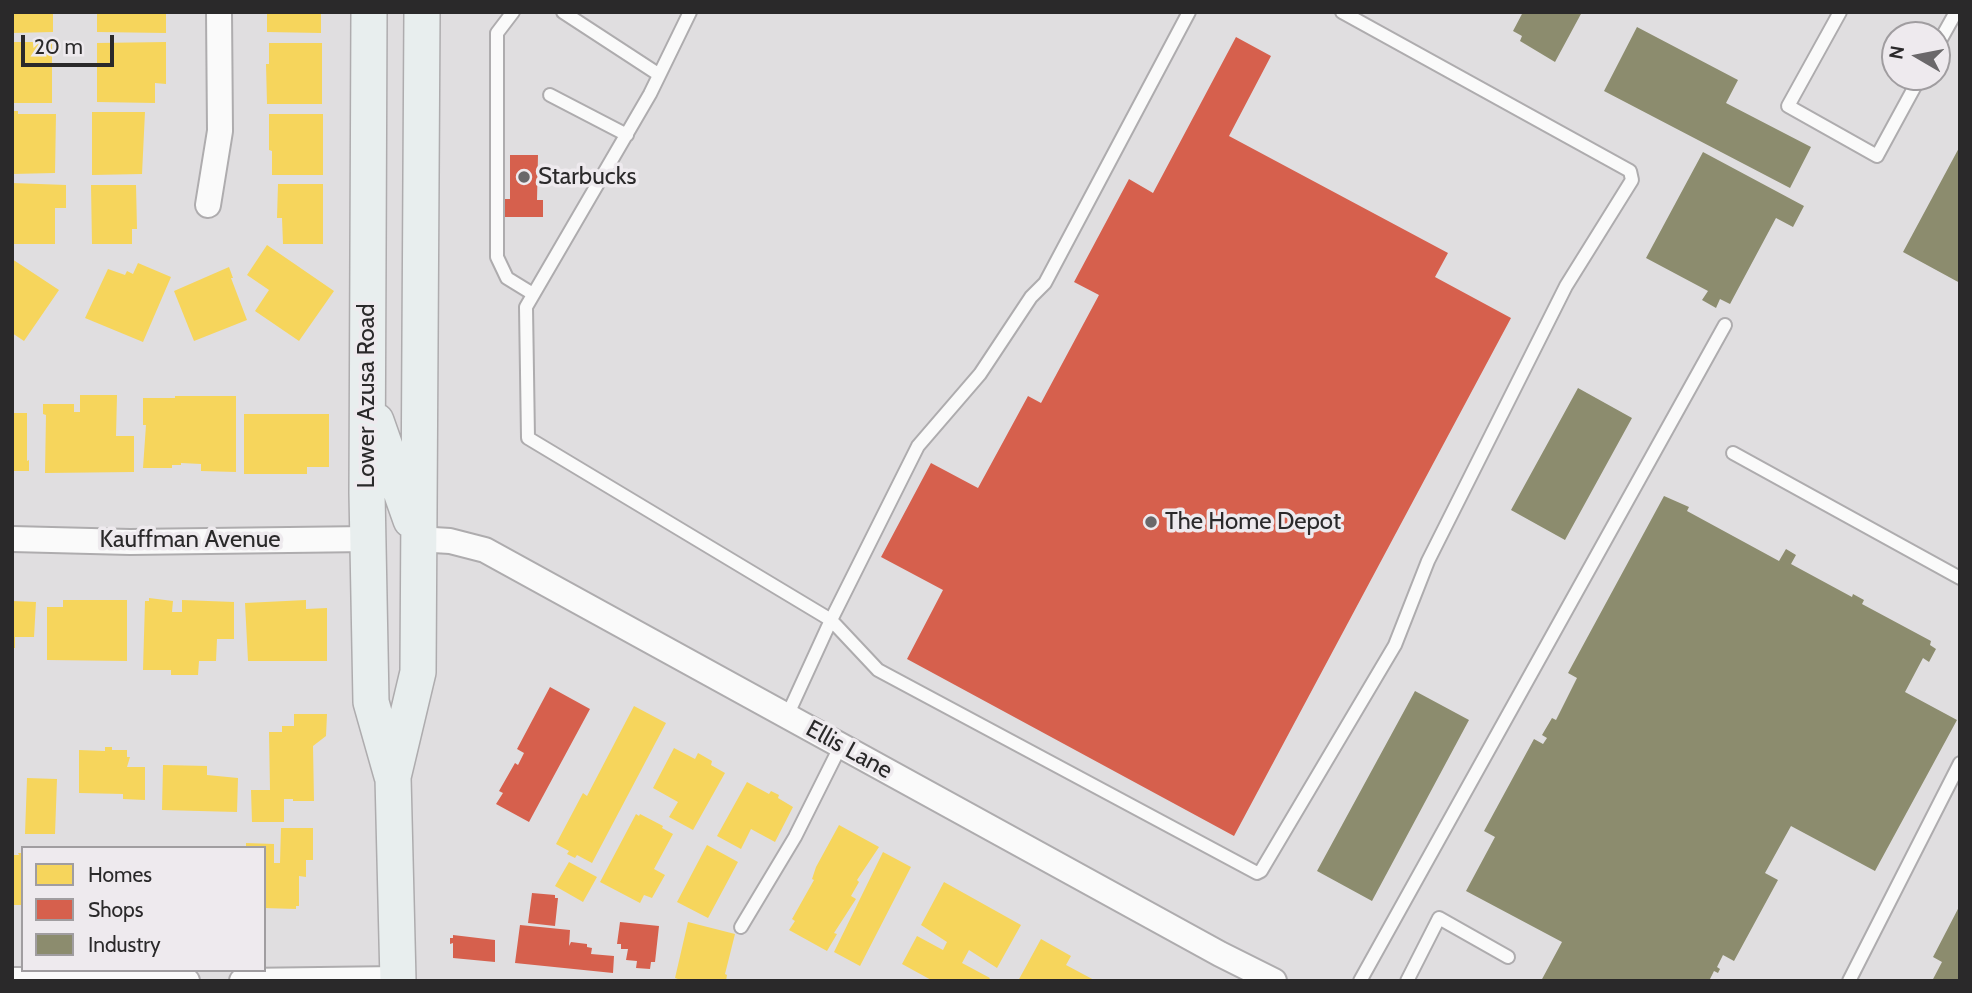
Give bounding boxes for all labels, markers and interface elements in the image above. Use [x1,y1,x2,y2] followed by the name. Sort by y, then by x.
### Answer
[24,21,117,65] scale bar
[1881,21,1951,91] north arrow
[34,34,83,59] text: 20 m
[1884,44,1909,61] text: N
[538,163,636,191] place label: Starbucks
[516,169,532,185] marker: Starbucks
[353,304,381,488] street label: Lower Azusa Road
[1165,508,1341,536] place label: The Home Depot
[1143,514,1159,530] marker: The Home Depot
[99,526,281,554] street label: Kauffman Avenue
[801,715,897,785] street label: Ellis Lane
[21,846,266,972] legend
[88,862,152,887] text: Homes
[88,897,143,922] text: Shops
[88,932,161,957] text: Industry

